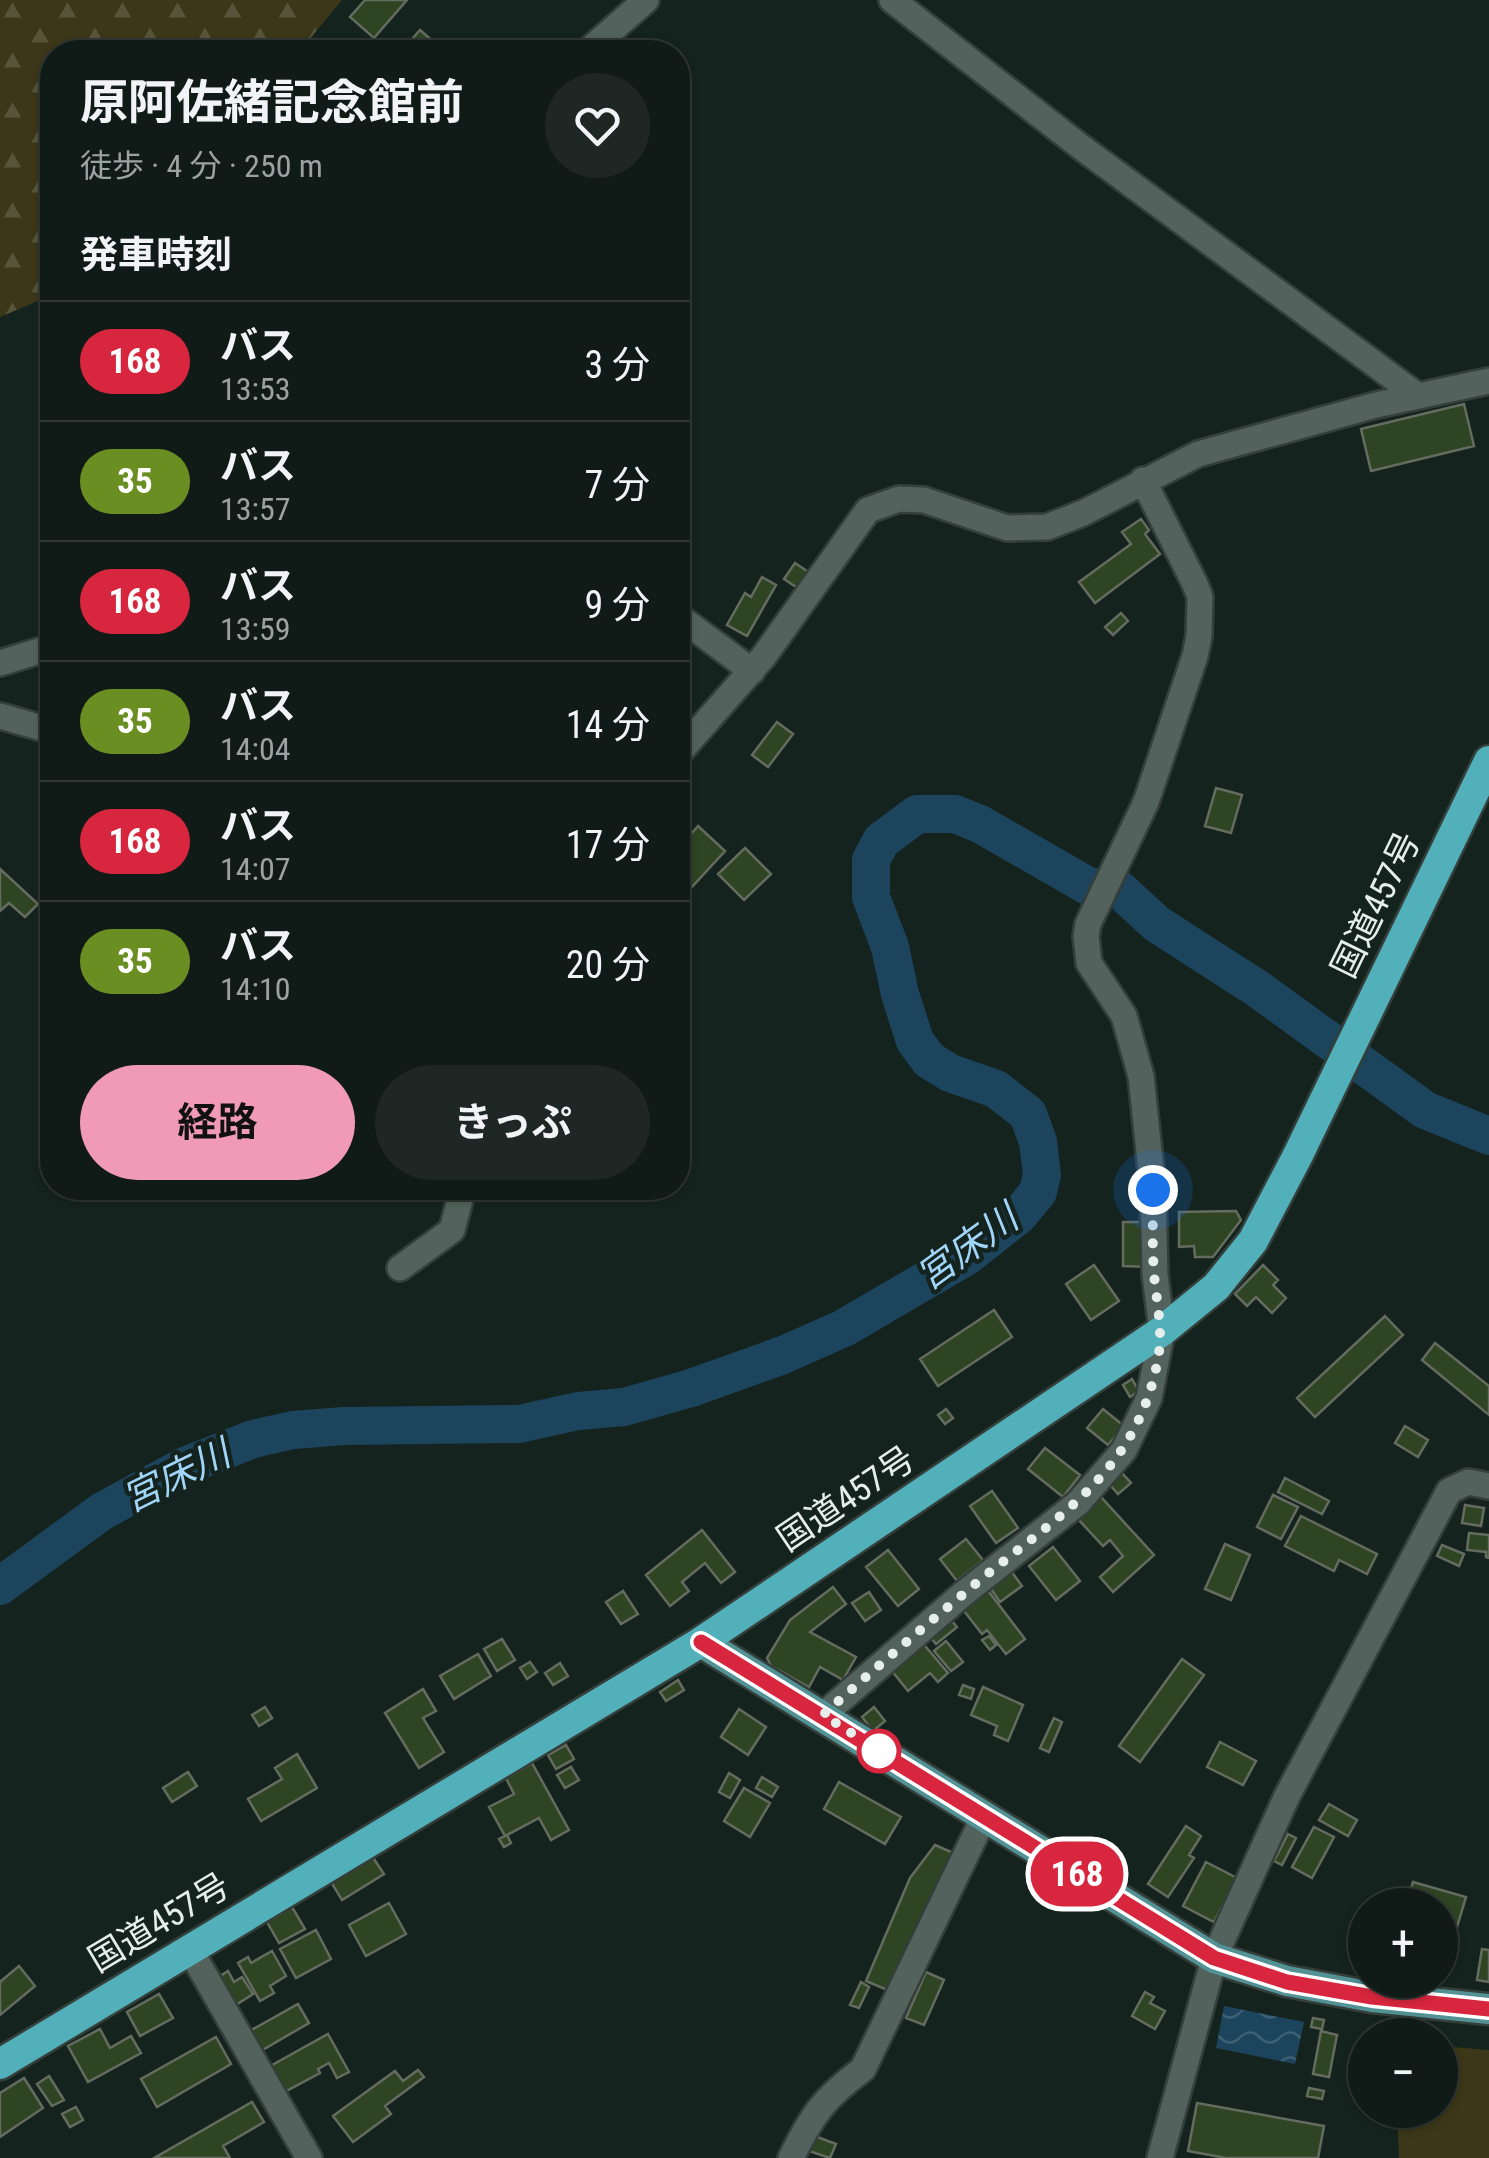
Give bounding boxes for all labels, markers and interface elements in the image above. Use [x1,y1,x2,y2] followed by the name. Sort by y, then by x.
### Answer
[545,73,650,178] button: heart
[80,74,464,131] text: 原阿佐緒記念館前
[80,147,323,185] text: 徒歩 · 4 分 · 250 m
[80,233,232,277] text: 発車時刻
[220,324,296,368] text: バス
[108,341,162,382] text: 168
[585,343,650,387] text: 3 分
[220,370,291,408] text: 13:53
[220,444,296,488] text: バス
[117,461,153,502] text: 35
[585,463,650,507] text: 7 分
[220,490,291,528] text: 13:57
[220,564,296,608] text: バス
[108,581,162,622] text: 168
[585,583,650,627] text: 9 分
[220,610,291,648] text: 13:59
[220,684,296,728] text: バス
[117,701,153,742] text: 35
[566,703,650,747] text: 14 分
[220,730,291,768] text: 14:04
[220,804,296,848] text: バス
[108,821,162,862] text: 168
[566,823,650,867] text: 17 分
[1323,826,1429,984] street label: 国道457号
[220,850,291,888] text: 14:07
[220,924,296,968] text: バス
[117,941,153,982] text: 35
[566,943,650,987] text: 20 分
[220,970,291,1008] text: 14:10
[80,1065,355,1180] button: 経路
[375,1065,650,1180] button: きっぷ
[1128,1165,1178,1215] your location
[908,1193,1029,1298] water label: 宮床川
[115,1429,240,1521] water label: 宮床川
[770,1438,922,1560] street label: 国道457号
[858,1730,900,1772] unlabelled marker
[1020,1842,1134,1906] line badge: 168
[1050,1854,1104,1895] text: 168
[81,1865,237,1981] street label: 国道457号
[1348,1888,1458,2128] map controls
[1348,1888,1458,1998] button: +
[1348,2018,1458,2128] button: −

